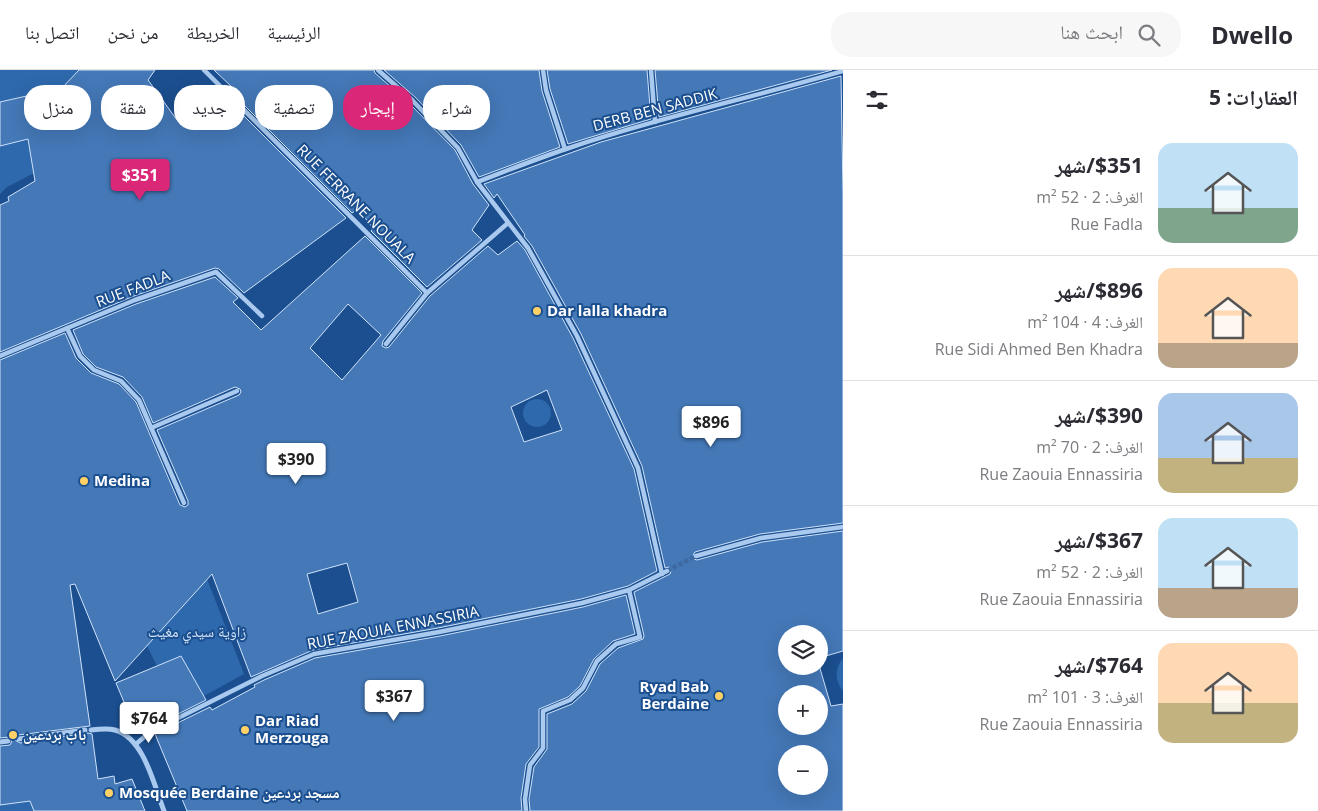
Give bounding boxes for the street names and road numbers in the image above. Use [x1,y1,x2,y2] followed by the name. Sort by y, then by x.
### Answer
[590,83,720,135] street label: DERB BEN SADDIK
[293,139,421,268] street label: RUE FERRANE NOUALA
[93,265,173,311] street label: RUE FADLA
[305,600,481,653] street label: RUE ZAOUIA ENNASSIRIA

